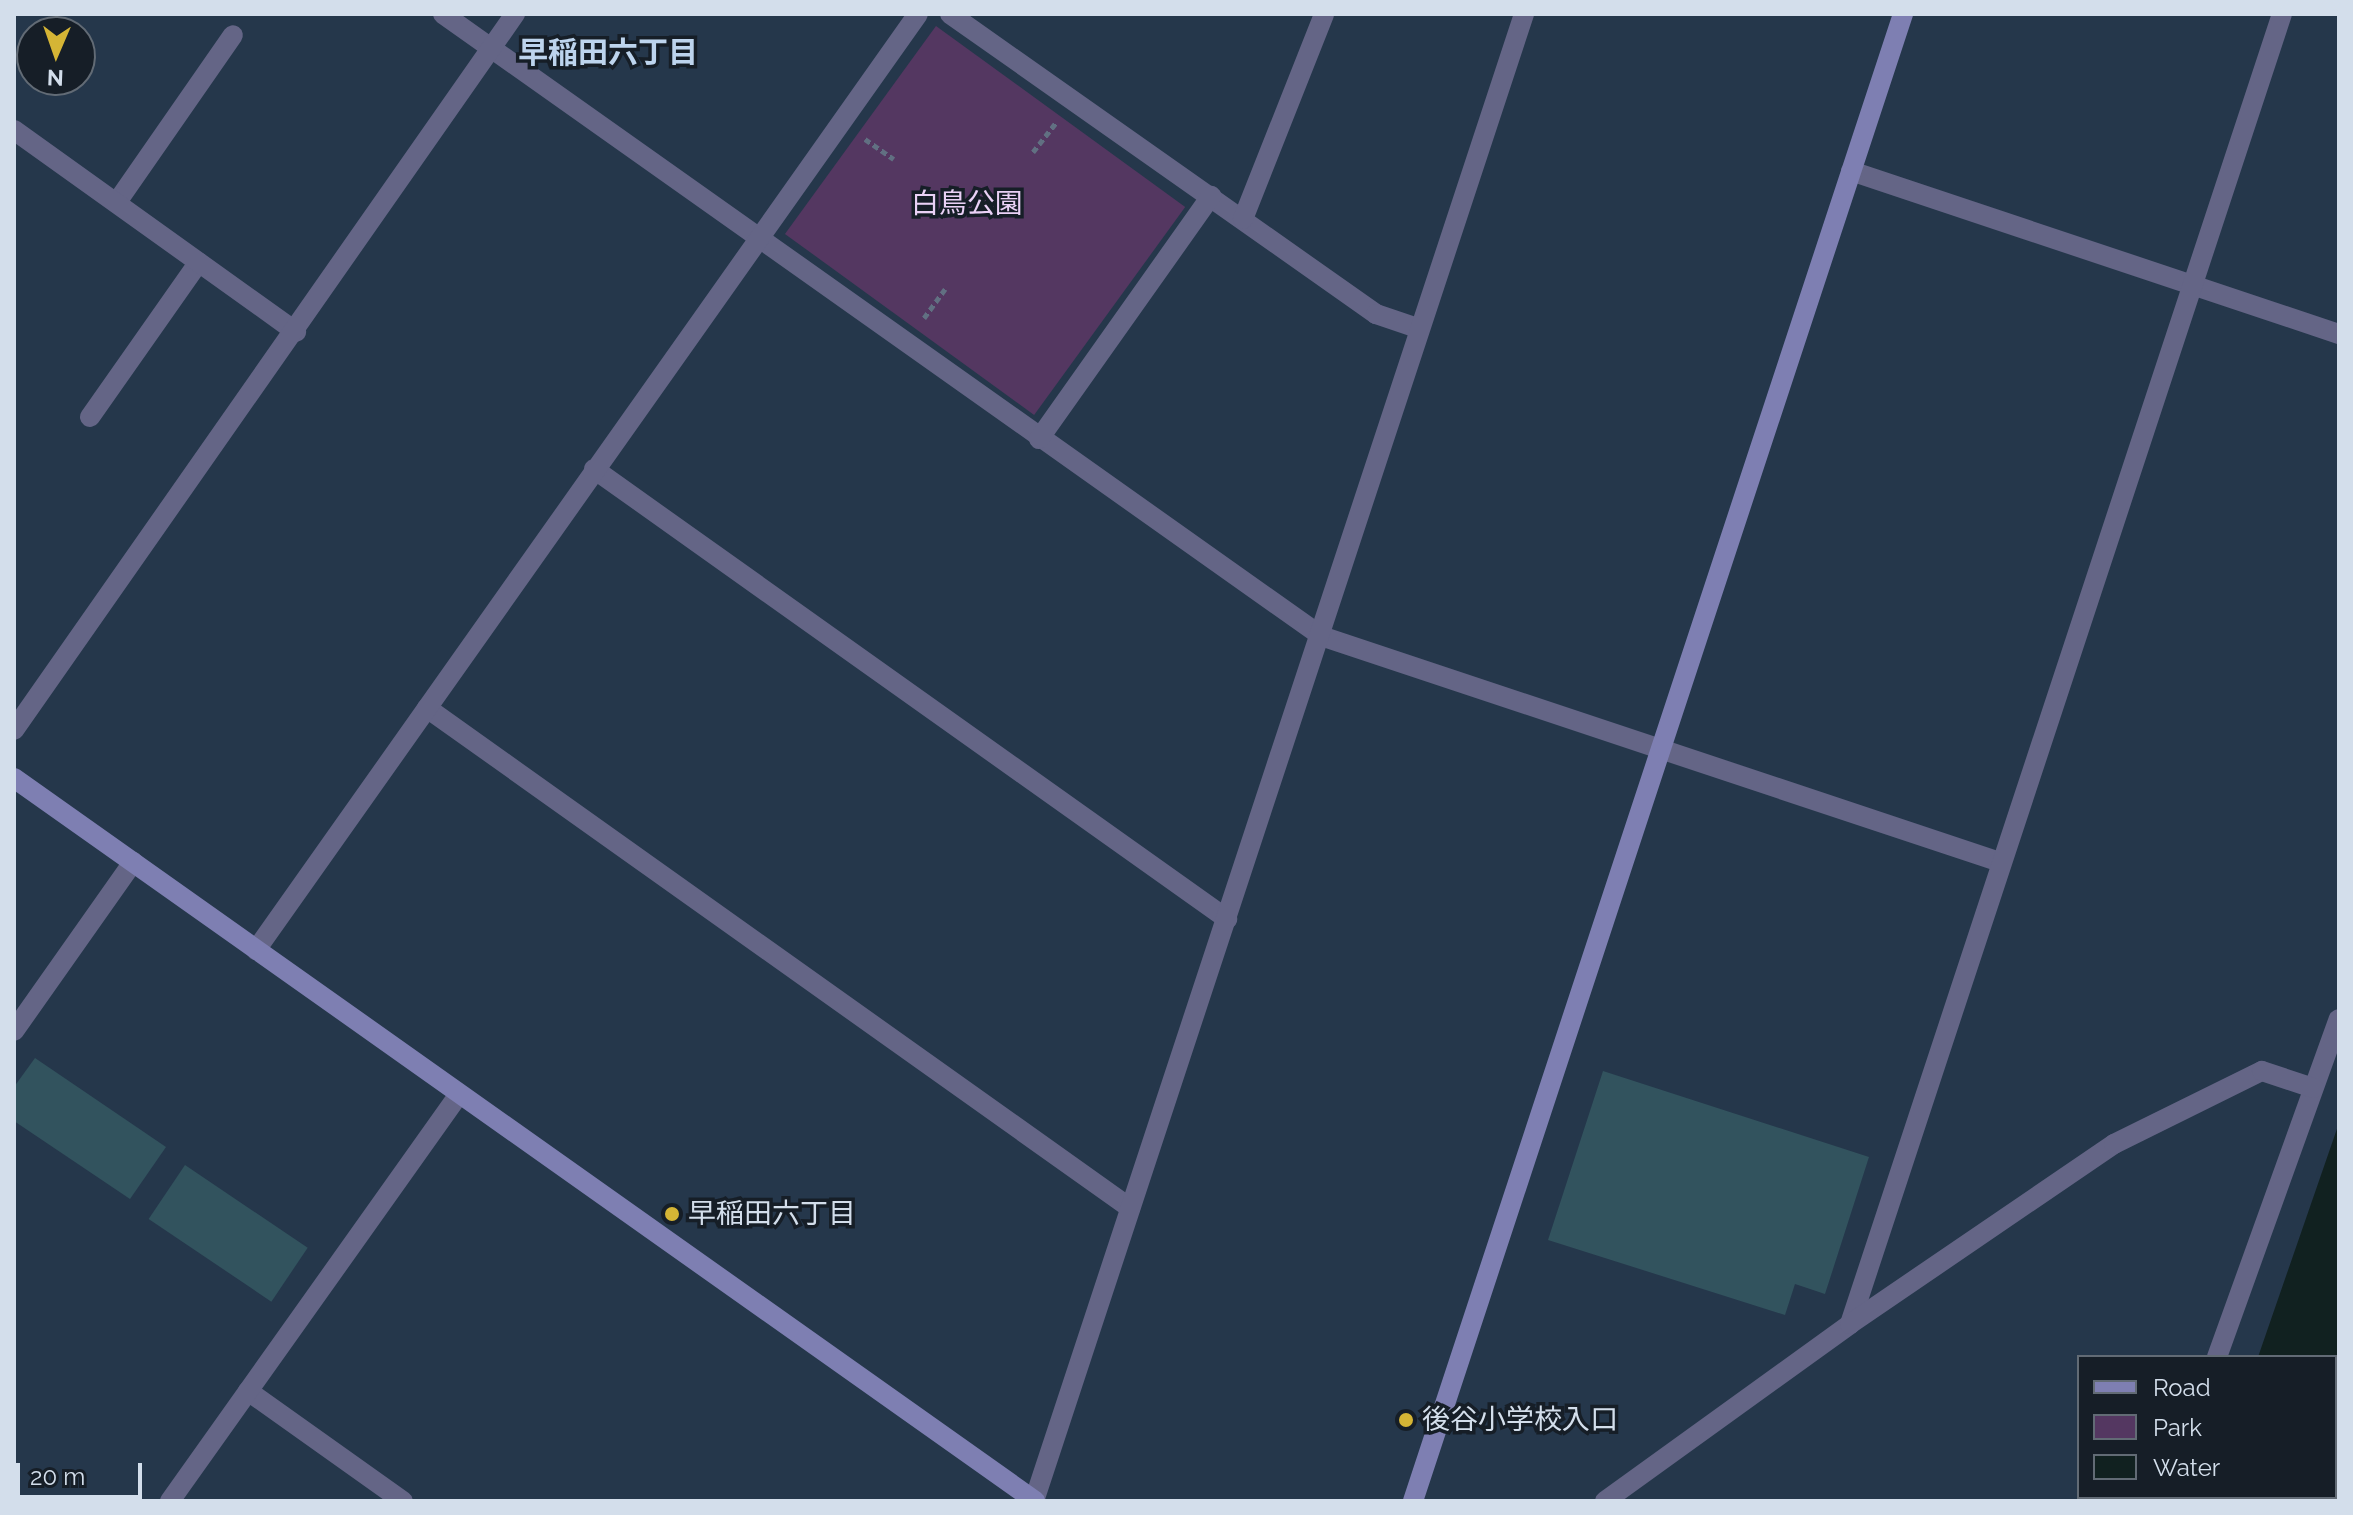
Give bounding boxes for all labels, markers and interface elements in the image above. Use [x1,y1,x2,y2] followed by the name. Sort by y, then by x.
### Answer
[16,16,96,96] north arrow
[518,35,698,71] district label: 早稲田六丁目
[46,65,64,91] text: N
[911,187,1023,221] park label: 白鳥公園
[688,1197,856,1231] place label: 早稲田六丁目
[663,1205,681,1223] marker: 早稲田六丁目
[2077,1355,2337,1499] legend
[2153,1373,2211,1402] text: Road
[1422,1403,1618,1437] place label: 後谷小学校入口
[1397,1411,1415,1429] marker: 後谷小学校入口
[2153,1413,2202,1442] text: Park
[20,1447,146,1497] scale bar
[2153,1453,2220,1482] text: Water
[30,1462,85,1491] text: 20 m

